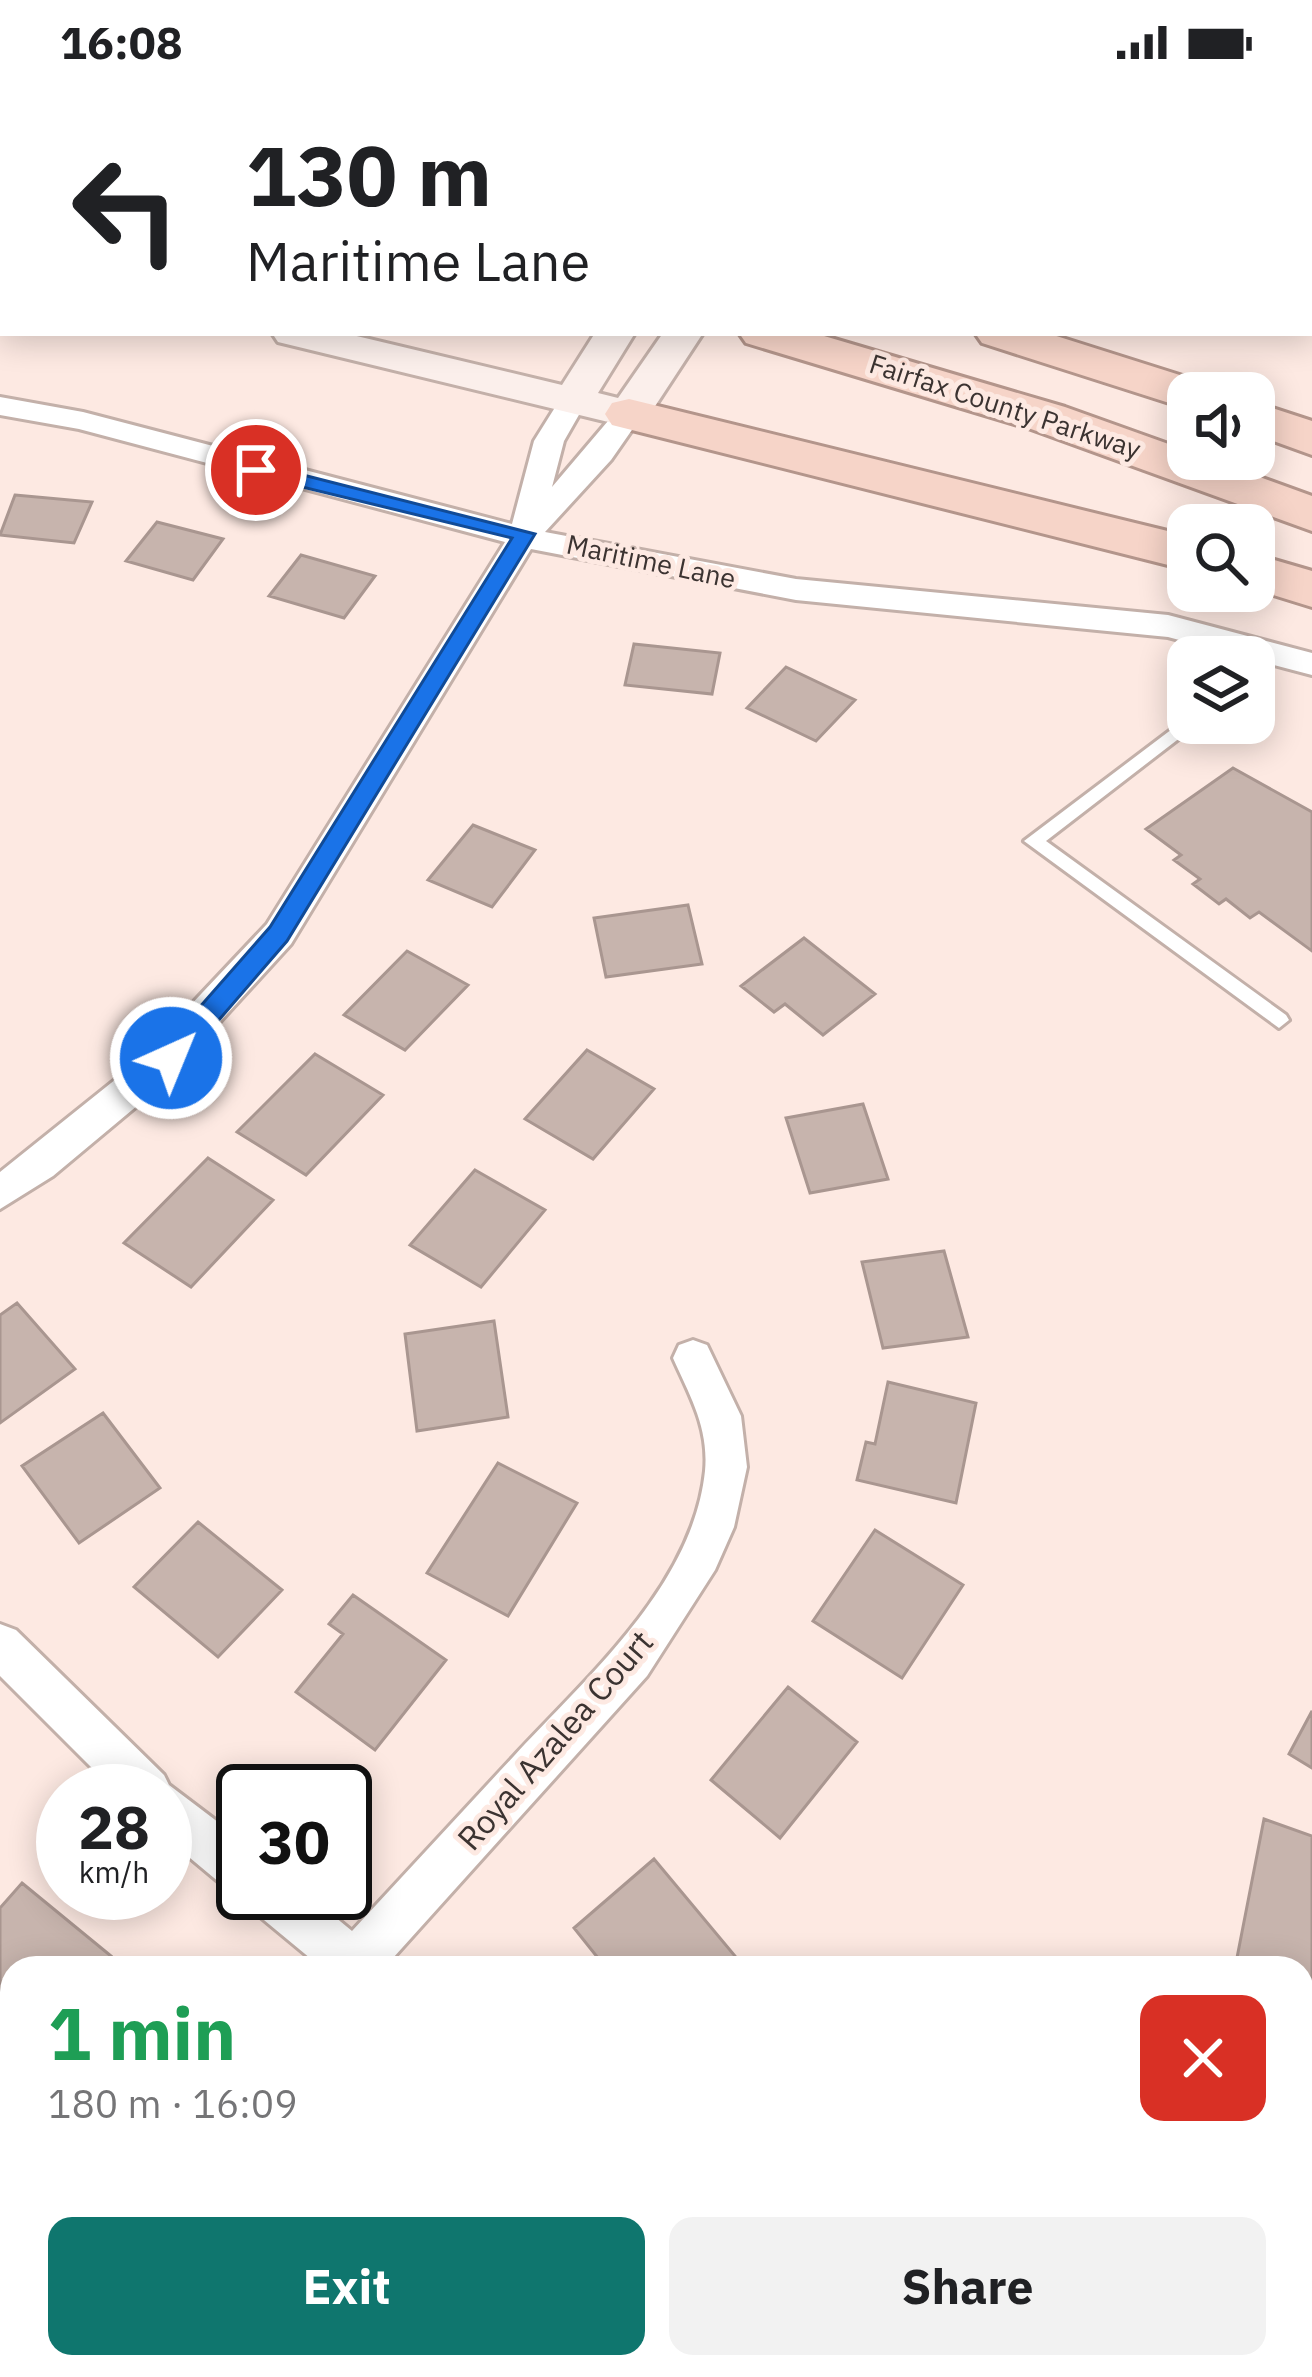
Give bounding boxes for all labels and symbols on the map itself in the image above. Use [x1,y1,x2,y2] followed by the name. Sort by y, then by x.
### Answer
[865,345,1146,466] street label: Fairfax County Parkway
[205,419,307,521] pin
[564,526,739,596] street label: Maritime Lane
[108,995,234,1121] position arrow
[447,1621,662,1859] street label: Royal Azalea Court
[216,1764,372,1920] speed limit sign: 30

